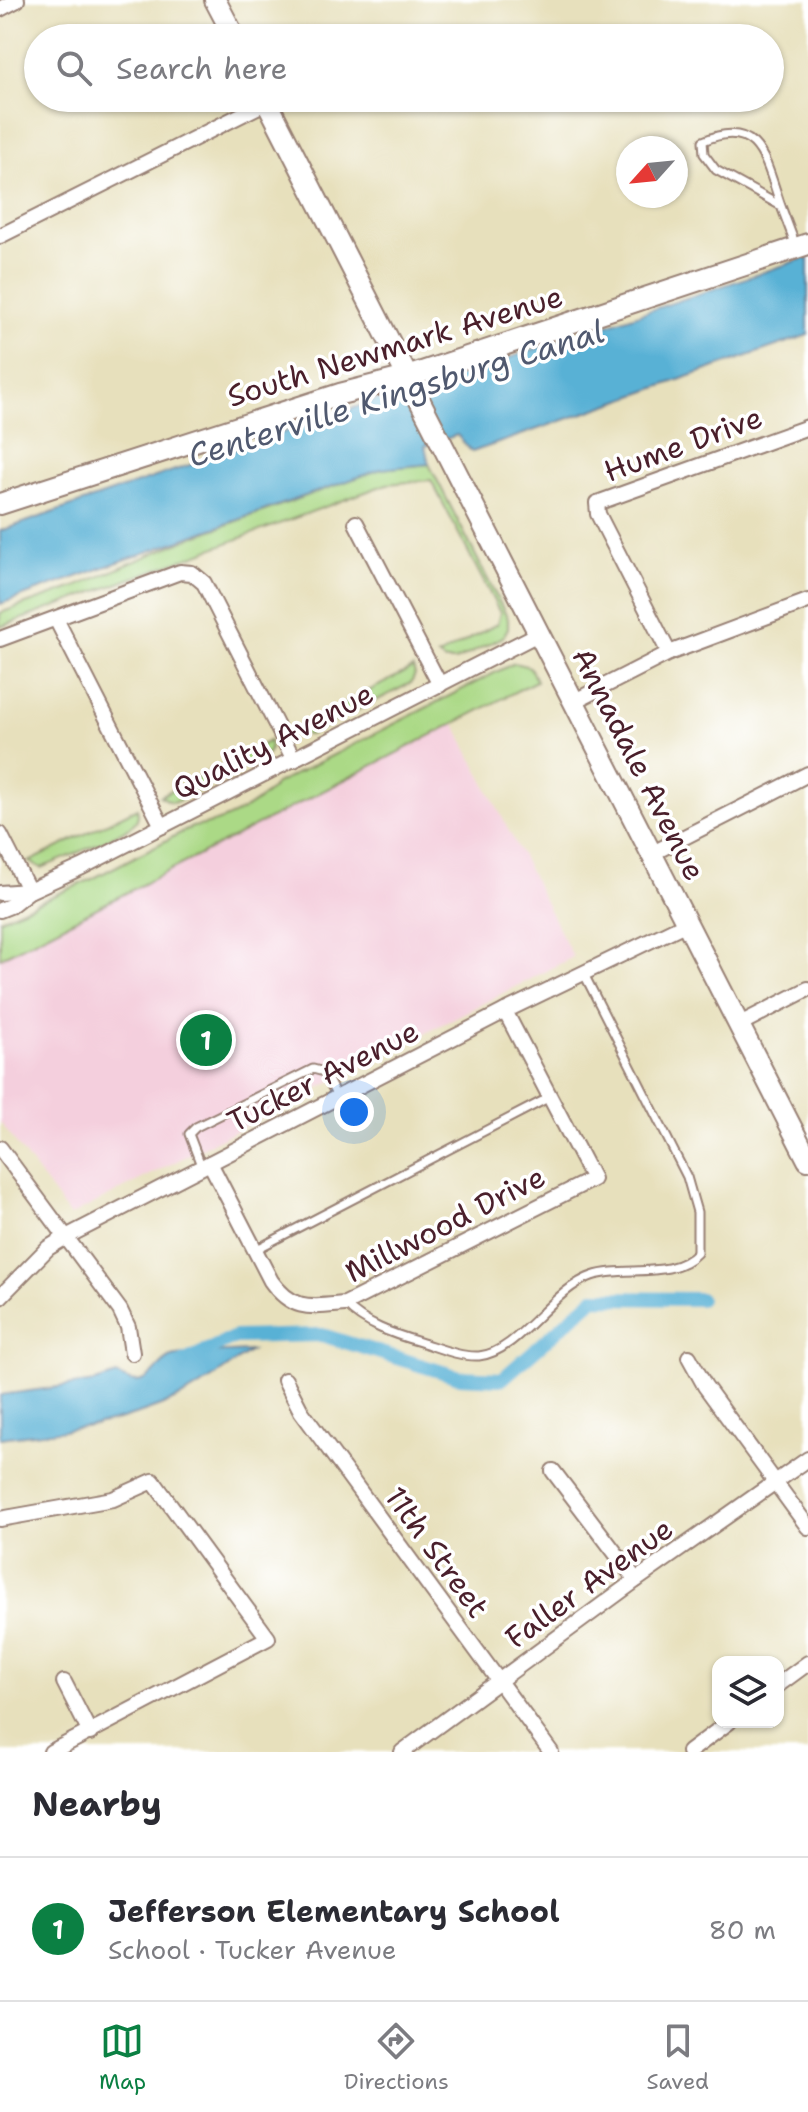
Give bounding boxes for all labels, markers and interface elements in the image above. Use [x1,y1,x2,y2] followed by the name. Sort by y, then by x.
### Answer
[24,24,784,112] search box
[52,46,96,90] icon: search
[116,48,287,89] text: Search here
[616,136,688,208] north arrow
[222,275,568,417] street label: South Newmark Avenue
[183,309,609,477] water label: Centerville Kingsburg Canal
[598,396,768,492] street label: Hume Drive
[563,641,715,887] street label: Annadale Avenue
[166,673,380,809] street label: Quality Avenue
[180,1010,232,1070] pin: 1
[220,1010,426,1142] street label: Tucker Avenue
[334,1092,374,1132] your location
[338,1156,552,1292] street label: Millwood Drive
[375,1478,499,1626] street label: 11th Street
[497,1508,681,1658] street label: Faller Avenue
[712,1656,784,1728] map controls
[712,1656,784,1728] button: layers
[32,1781,162,1827] text: Nearby
[108,1891,560,1932] text: Jefferson Elementary School
[52,1912,64,1947] text: 1
[709,1912,776,1947] text: 80 m
[108,1932,397,1967] text: School · Tucker Avenue
[99,2019,146,2096] tab: Map
[344,2019,449,2096] tab: Directions
[647,2019,709,2096] tab: Saved

